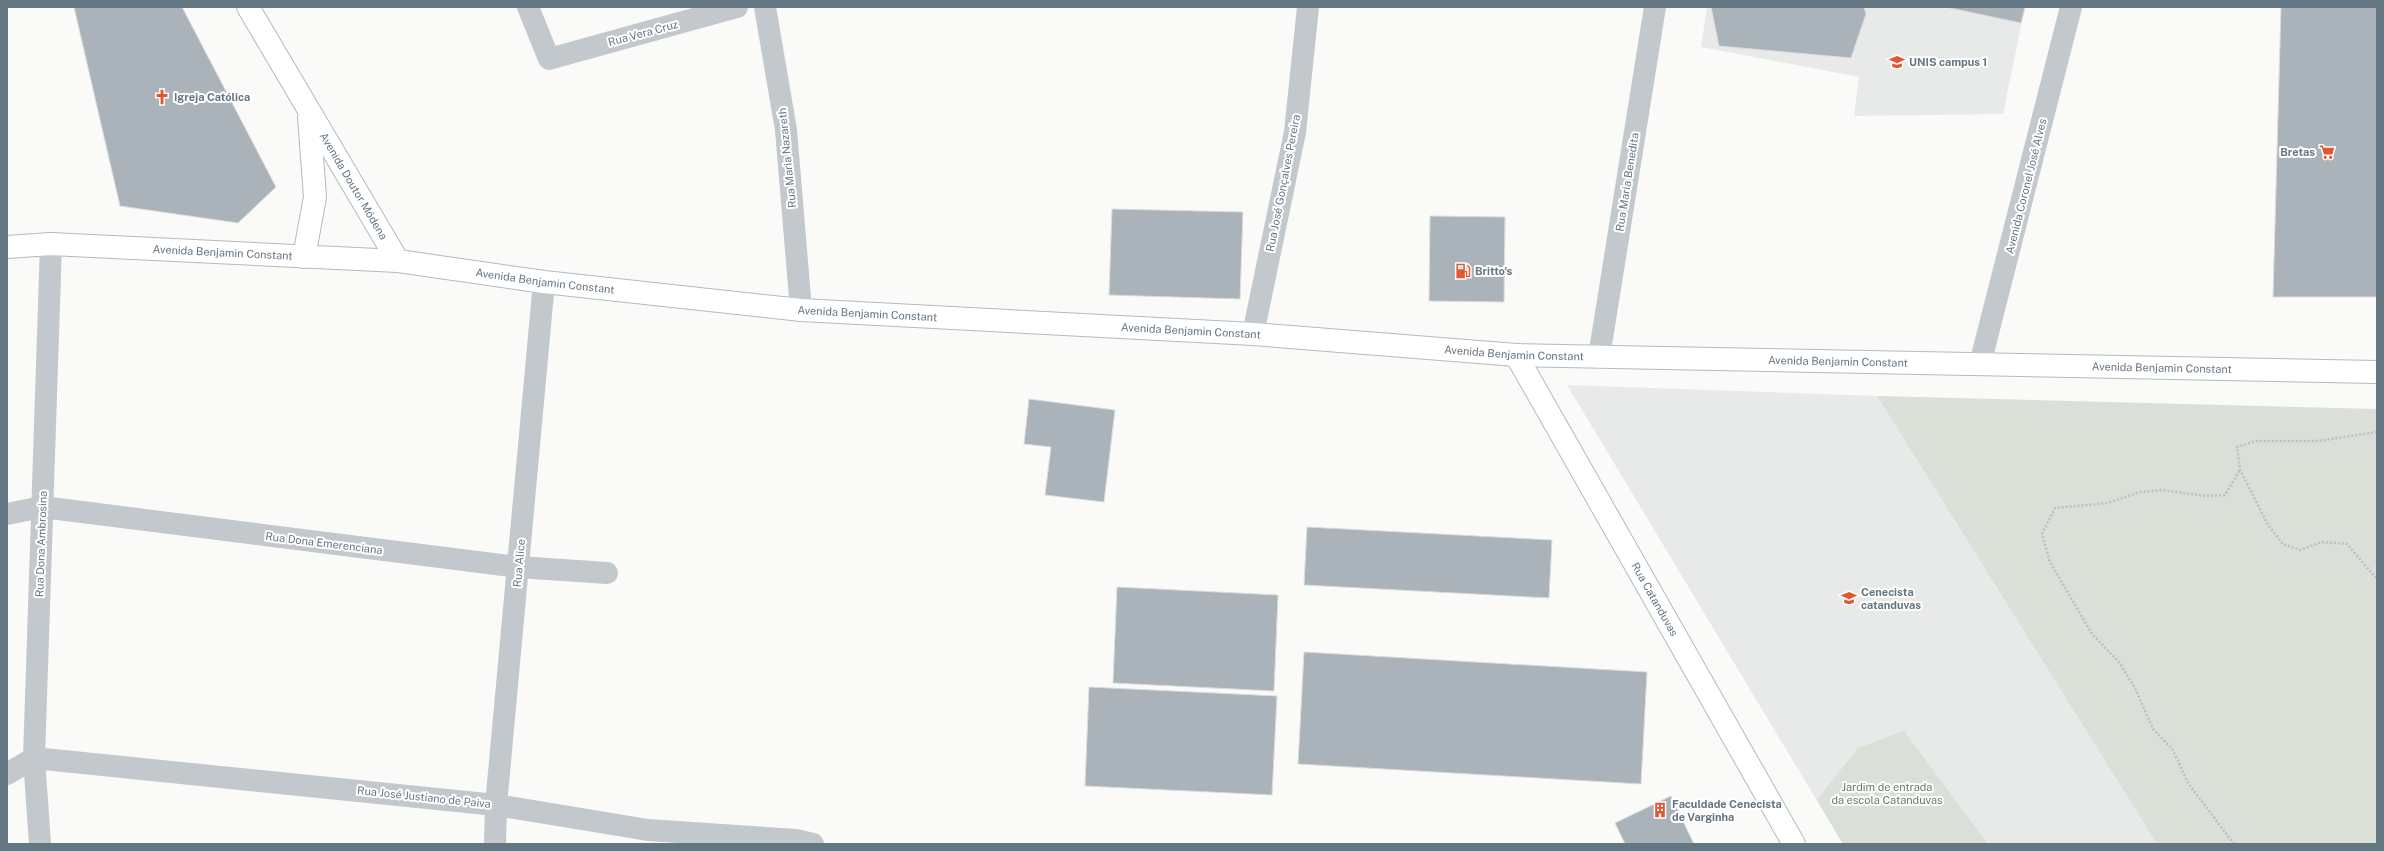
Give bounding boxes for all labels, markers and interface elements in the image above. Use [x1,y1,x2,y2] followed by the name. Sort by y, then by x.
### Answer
[607,18,679,48] street label: Rua Vera Cruz
[1888,53,1906,71] school or university icon: UNIS campus 1
[1909,56,1987,68] place label: UNIS campus 1
[153,88,171,106] church icon: Igreja Católica
[174,91,250,103] place label: Igreja Católica
[776,107,798,209] street label: Rua Maria Nazareth
[1264,113,1303,253] street label: Rua José Gonçalves Pereira
[2003,117,2049,255] street label: Avenida Coronel José Alves
[318,131,390,242] street label: Avenida Doutor Módena
[1613,132,1641,232] street label: Rua Maria Benedita
[2318,143,2336,161] supermarket icon: Bretas
[2280,146,2315,158] place label: Bretas
[153,243,293,262] street label: Avenida Benjamin Constant
[1454,262,1472,280] fuel station icon: Britto's
[1475,265,1512,277] place label: Britto's
[475,266,615,296] street label: Avenida Benjamin Constant
[797,304,938,323] street label: Avenida Benjamin Constant
[1121,321,1261,341] street label: Avenida Benjamin Constant
[1444,343,1584,362] street label: Avenida Benjamin Constant
[1768,354,1908,369] street label: Avenida Benjamin Constant
[2092,360,2232,375] street label: Avenida Benjamin Constant
[33,491,49,597] street label: Rua Dona Ambrosina
[265,530,383,556] street label: Rua Dona Emerenciana
[511,538,527,588] street label: Rua Alice
[1629,560,1681,639] street label: Rua Catanduvas
[1861,586,1921,611] place label: Cenecista catanduvas
[1840,589,1858,607] school or university icon: Cenecista catanduvas
[1831,781,1943,806] park label: Jardim de entrada da escola Catanduvas
[357,784,491,810] street label: Rua José Justiano de Paiva
[1672,798,1782,823] place label: Faculdade Cenecista de Varginha
[1651,801,1669,819] building icon: Faculdade Cenecista de Varginha

